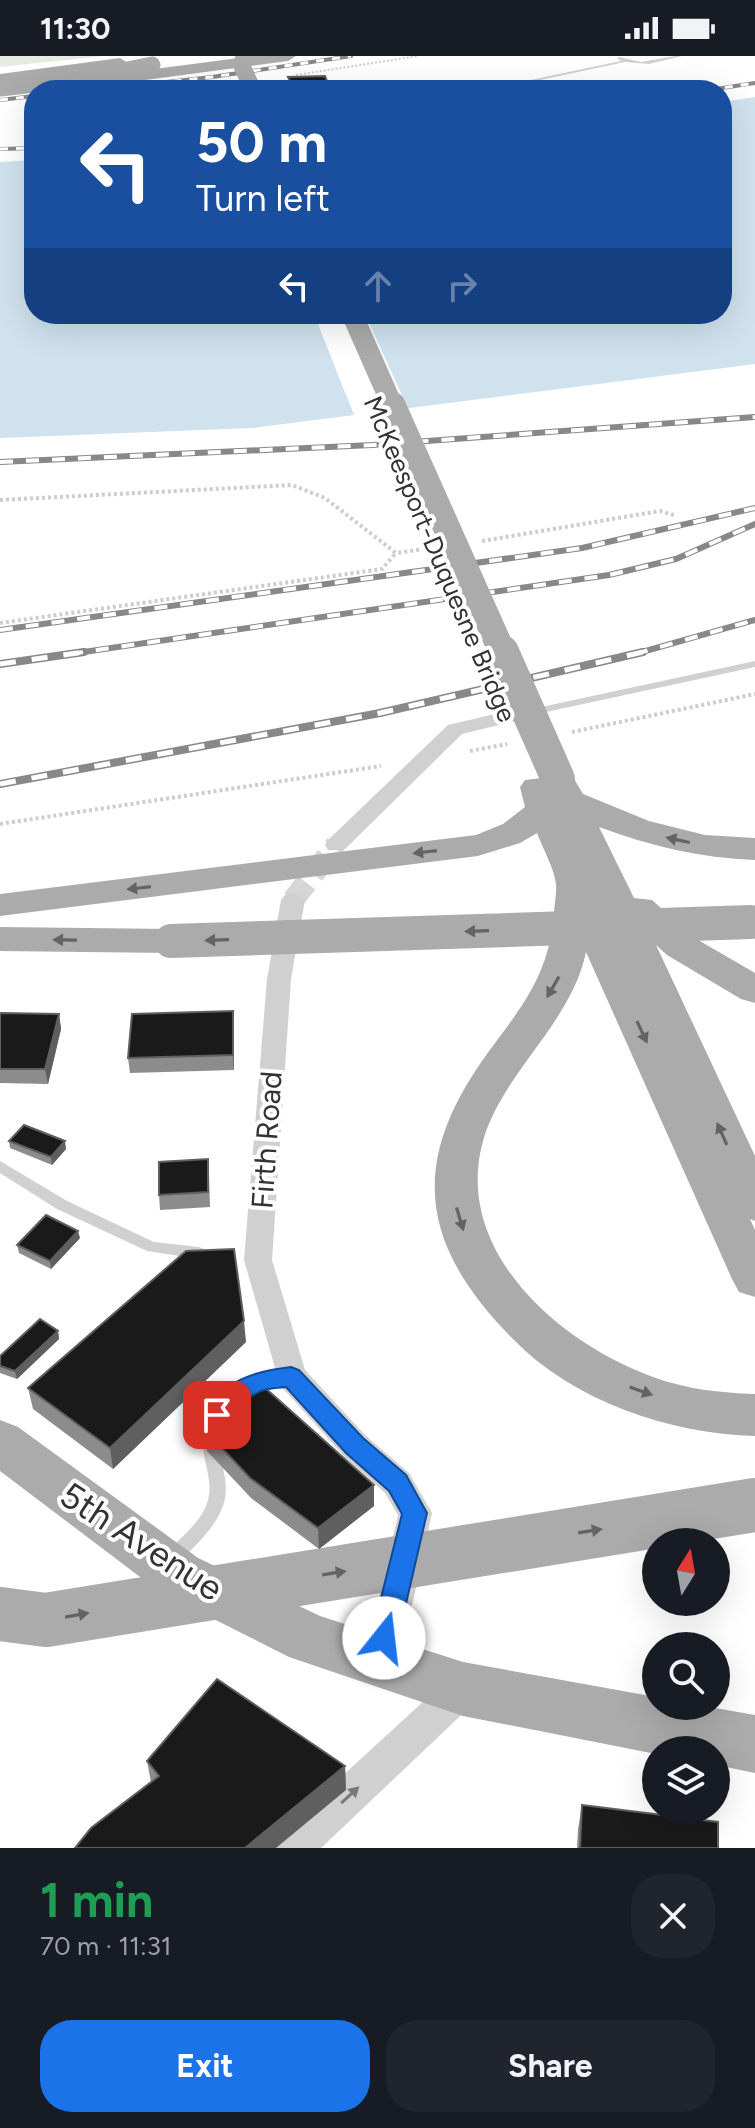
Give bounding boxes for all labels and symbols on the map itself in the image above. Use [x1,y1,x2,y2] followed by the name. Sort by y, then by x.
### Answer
[357,391,523,727] street label: McKeesport-Duquesne Bridge
[665,834,690,846] one-way arrow
[412,846,437,859] one-way arrow
[126,881,151,894] one-way arrow
[464,925,489,938] one-way arrow
[204,933,229,946] one-way arrow
[52,934,77,946] one-way arrow
[546,976,560,998] one-way arrow
[635,1020,648,1043] one-way arrow
[243,1070,290,1210] street label: Firth Road
[715,1122,729,1145] one-way arrow
[454,1208,467,1232] one-way arrow
[183,1381,251,1449] pin
[629,1385,653,1398] one-way arrow
[52,1473,231,1610] street label: 5th Avenue
[578,1525,603,1537] one-way arrow
[642,1528,730,1616] north arrow
[322,1566,347,1578] one-way arrow
[342,1596,426,1680] position arrow
[65,1608,90,1620] one-way arrow
[340,1786,359,1804] one-way arrow

